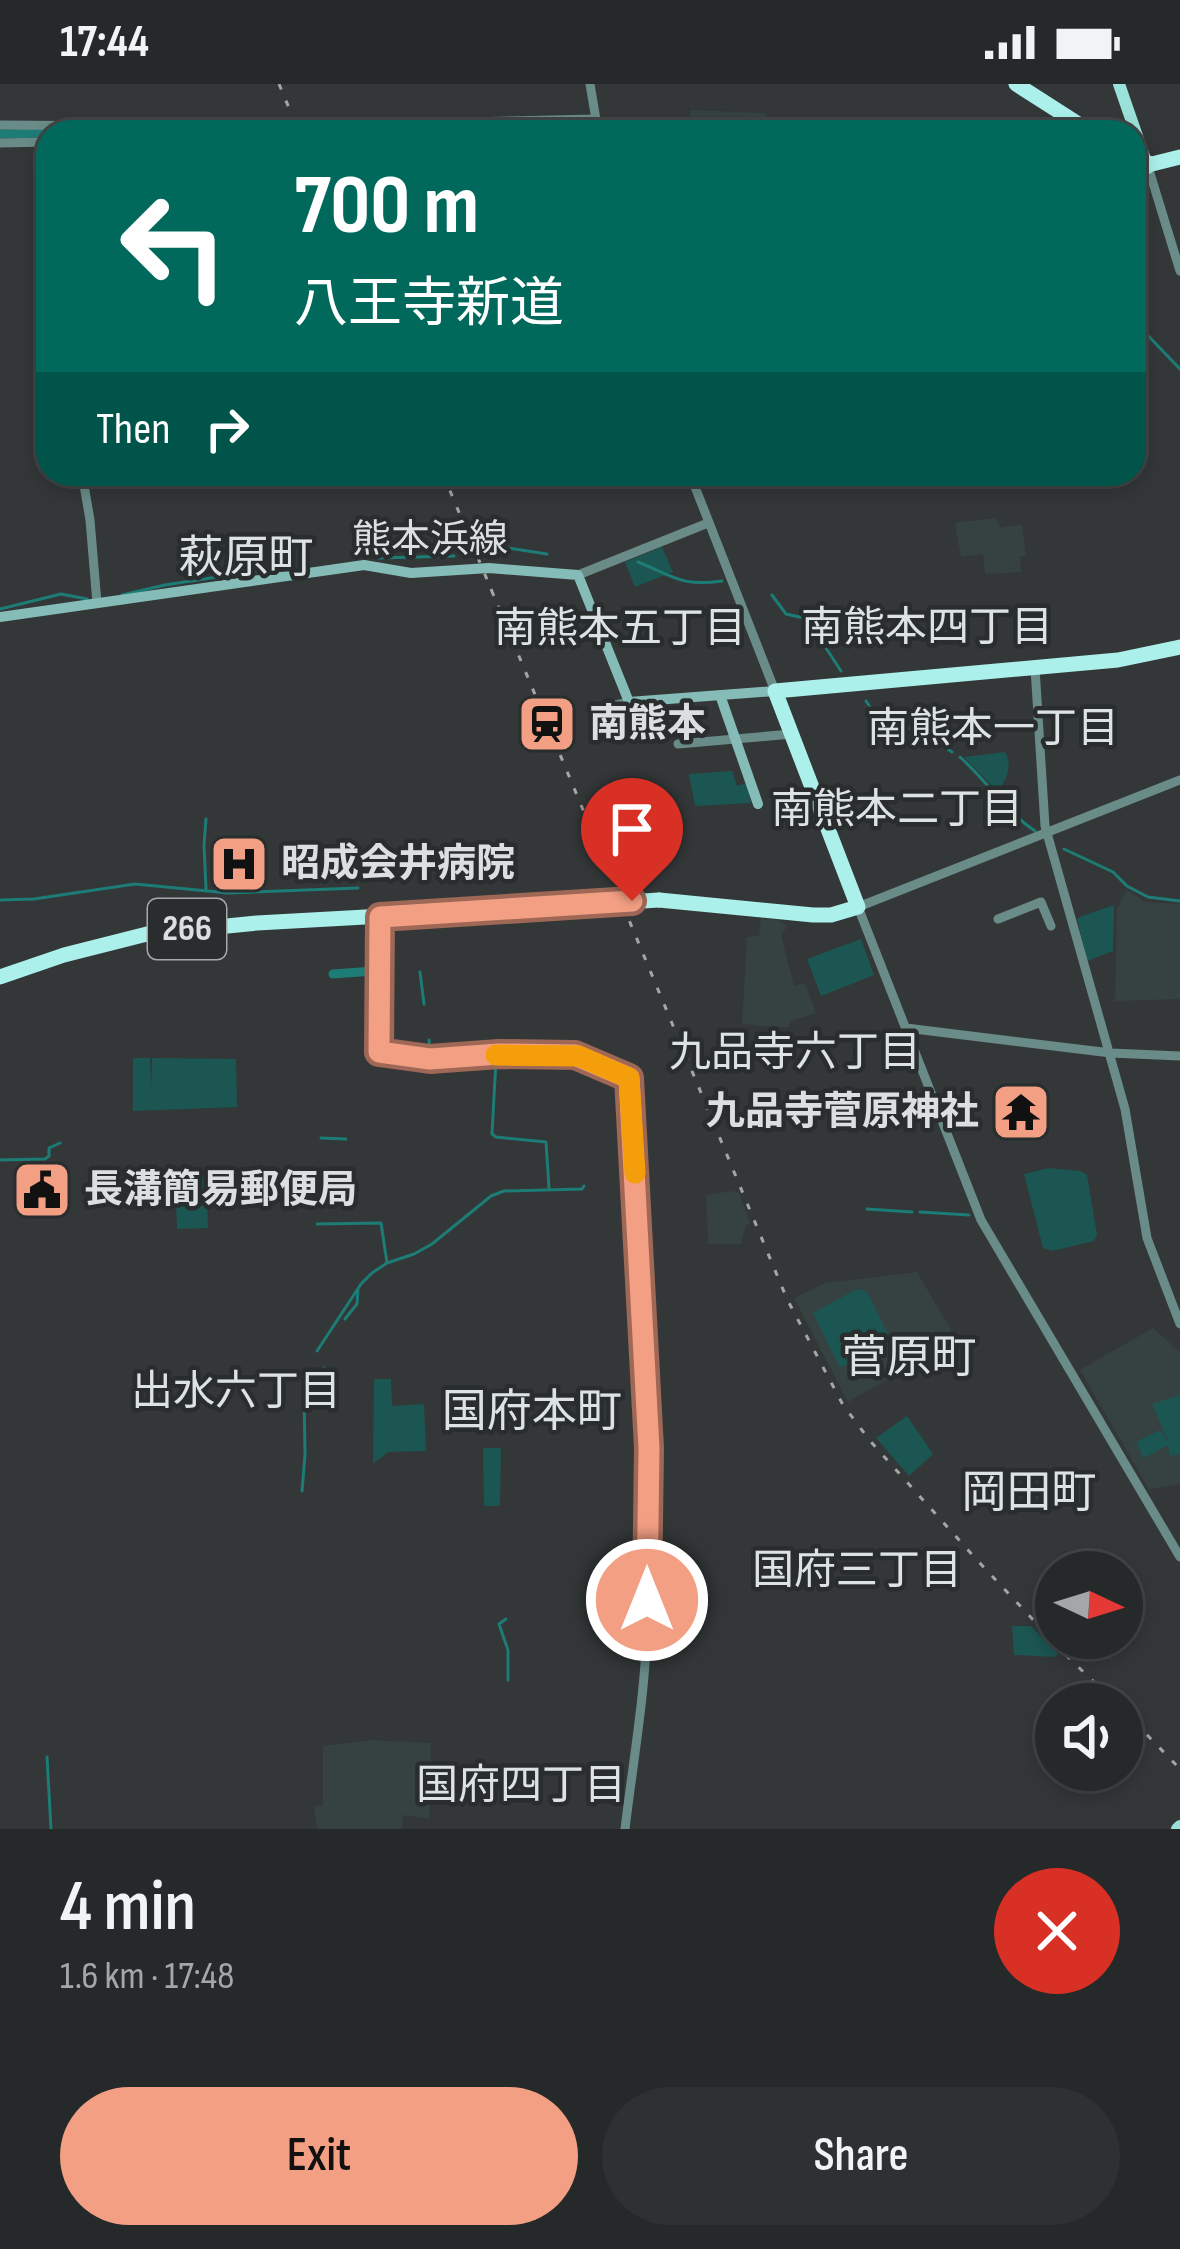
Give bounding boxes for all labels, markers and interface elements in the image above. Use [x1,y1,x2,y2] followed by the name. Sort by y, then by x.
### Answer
[60,15,149,70] text: 17:44
[294,156,479,257] text: 700 m
[96,168,252,324] icon: left
[294,272,564,337] text: 八王寺新道
[194,396,260,462] icon: right
[96,402,170,457] text: Then
[352,517,508,564] street label: 熊本浜線
[178,531,314,586] district label: 萩原町
[801,603,1053,654] district label: 南熊本四丁目
[494,604,746,655] district label: 南熊本五丁目
[516,693,578,755] station icon: 南熊本
[589,701,706,748] place label: 南熊本
[867,704,1119,755] district label: 南熊本一丁目
[581,778,683,901] pin
[771,785,1023,836] district label: 南熊本二丁目
[599,796,665,862] icon: arrive
[208,833,270,895] hospital icon: 昭成会井病院
[281,841,515,888] place label: 昭成会井病院
[148,899,226,959] road number: 266
[669,1028,921,1079] district label: 九品寺六丁目
[990,1081,1052,1143] temple icon: 九品寺菅原神社
[706,1089,979,1136] place label: 九品寺菅原神社
[11,1159,73,1221] public building icon: 長溝簡易郵便局
[84,1167,357,1214] place label: 長溝簡易郵便局
[841,1331,977,1386] district label: 菅原町
[131,1367,341,1418] district label: 出水六丁目
[442,1385,622,1440] district label: 国府本町
[961,1466,1097,1521] district label: 岡田町
[584,1537,710,1663] position arrow
[752,1546,962,1597] district label: 国府三丁目
[1035,1551,1143,1659] north arrow
[1035,1551,1143,1791] map controls
[1035,1683,1143,1791] button: sound
[416,1761,626,1812] district label: 国府四丁目
[60,1864,196,1951] text: 4 min
[994,1868,1120,1994] button: close
[60,1953,234,2000] text: 1.6 km · 17:48
[60,2087,578,2225] button: Exit
[602,2087,1120,2225] button: Share

